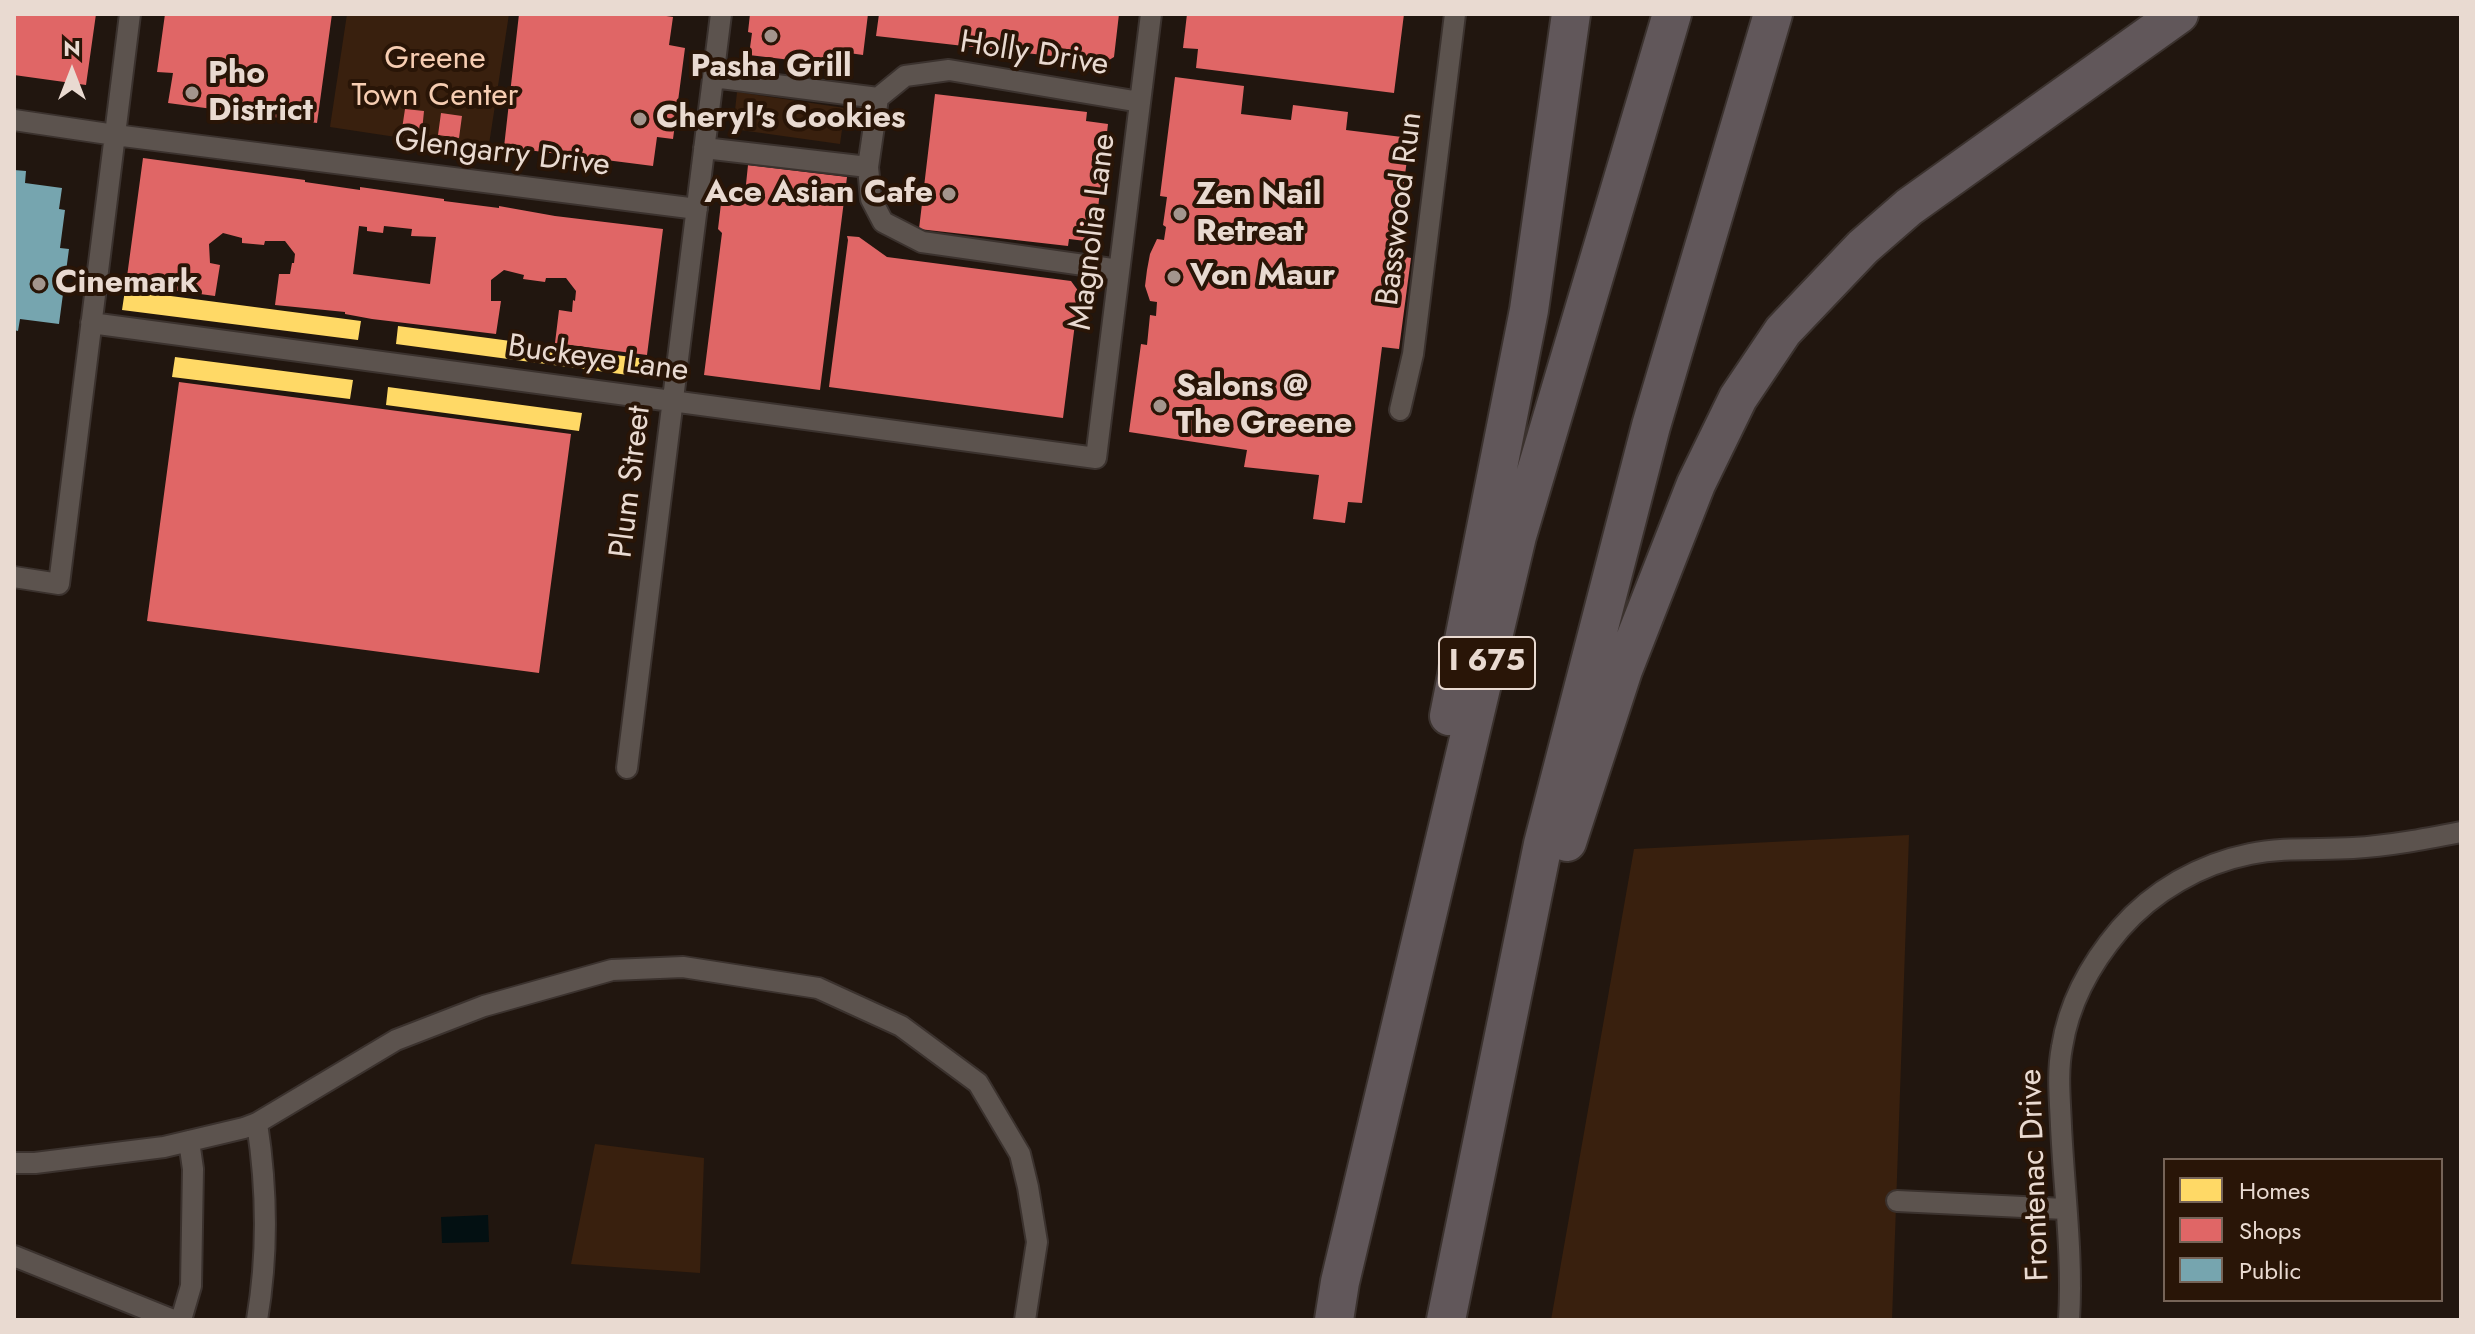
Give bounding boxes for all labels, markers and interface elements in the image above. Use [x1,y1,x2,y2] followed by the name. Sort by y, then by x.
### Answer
[957,24,1111,86] street label: Holly Drive
[762,27,780,45] marker: Pasha Grill
[32,32,112,112] north arrow
[63,32,81,64] text: N
[351,41,519,116] park label: Greene Town Center
[690,49,852,87] place label: Pasha Grill
[208,56,313,131] place label: Pho District
[183,84,201,102] marker: Pho District
[656,100,906,138] place label: Cheryl's Cookies
[631,110,649,128] marker: Cheryl's Cookies
[1370,110,1432,308] street label: Basswood Run
[392,122,612,186] street label: Glengarry Drive
[1063,132,1125,332] street label: Magnolia Lane
[705,175,933,213] place label: Ace Asian Cafe
[1196,177,1321,252] place label: Zen Nail Retreat
[940,185,958,203] marker: Ace Asian Cafe
[1171,205,1189,223] marker: Zen Nail Retreat
[1190,258,1335,296] place label: Von Maur
[55,265,198,303] place label: Cinemark
[1165,268,1183,286] marker: Von Maur
[30,275,48,293] marker: Cinemark
[505,328,691,392] street label: Buckeye Lane
[1176,369,1352,444] place label: Salons @ The Greene
[1151,397,1169,415] marker: Salons @ The Greene
[604,404,660,560] street label: Plum Street
[1439,637,1535,689] road number: I 675
[2013,1068,2059,1282] street label: Frontenac Drive
[2163,1158,2443,1302] legend
[2239,1173,2310,1208] text: Homes
[2239,1213,2301,1248] text: Shops
[2239,1253,2301,1288] text: Public

